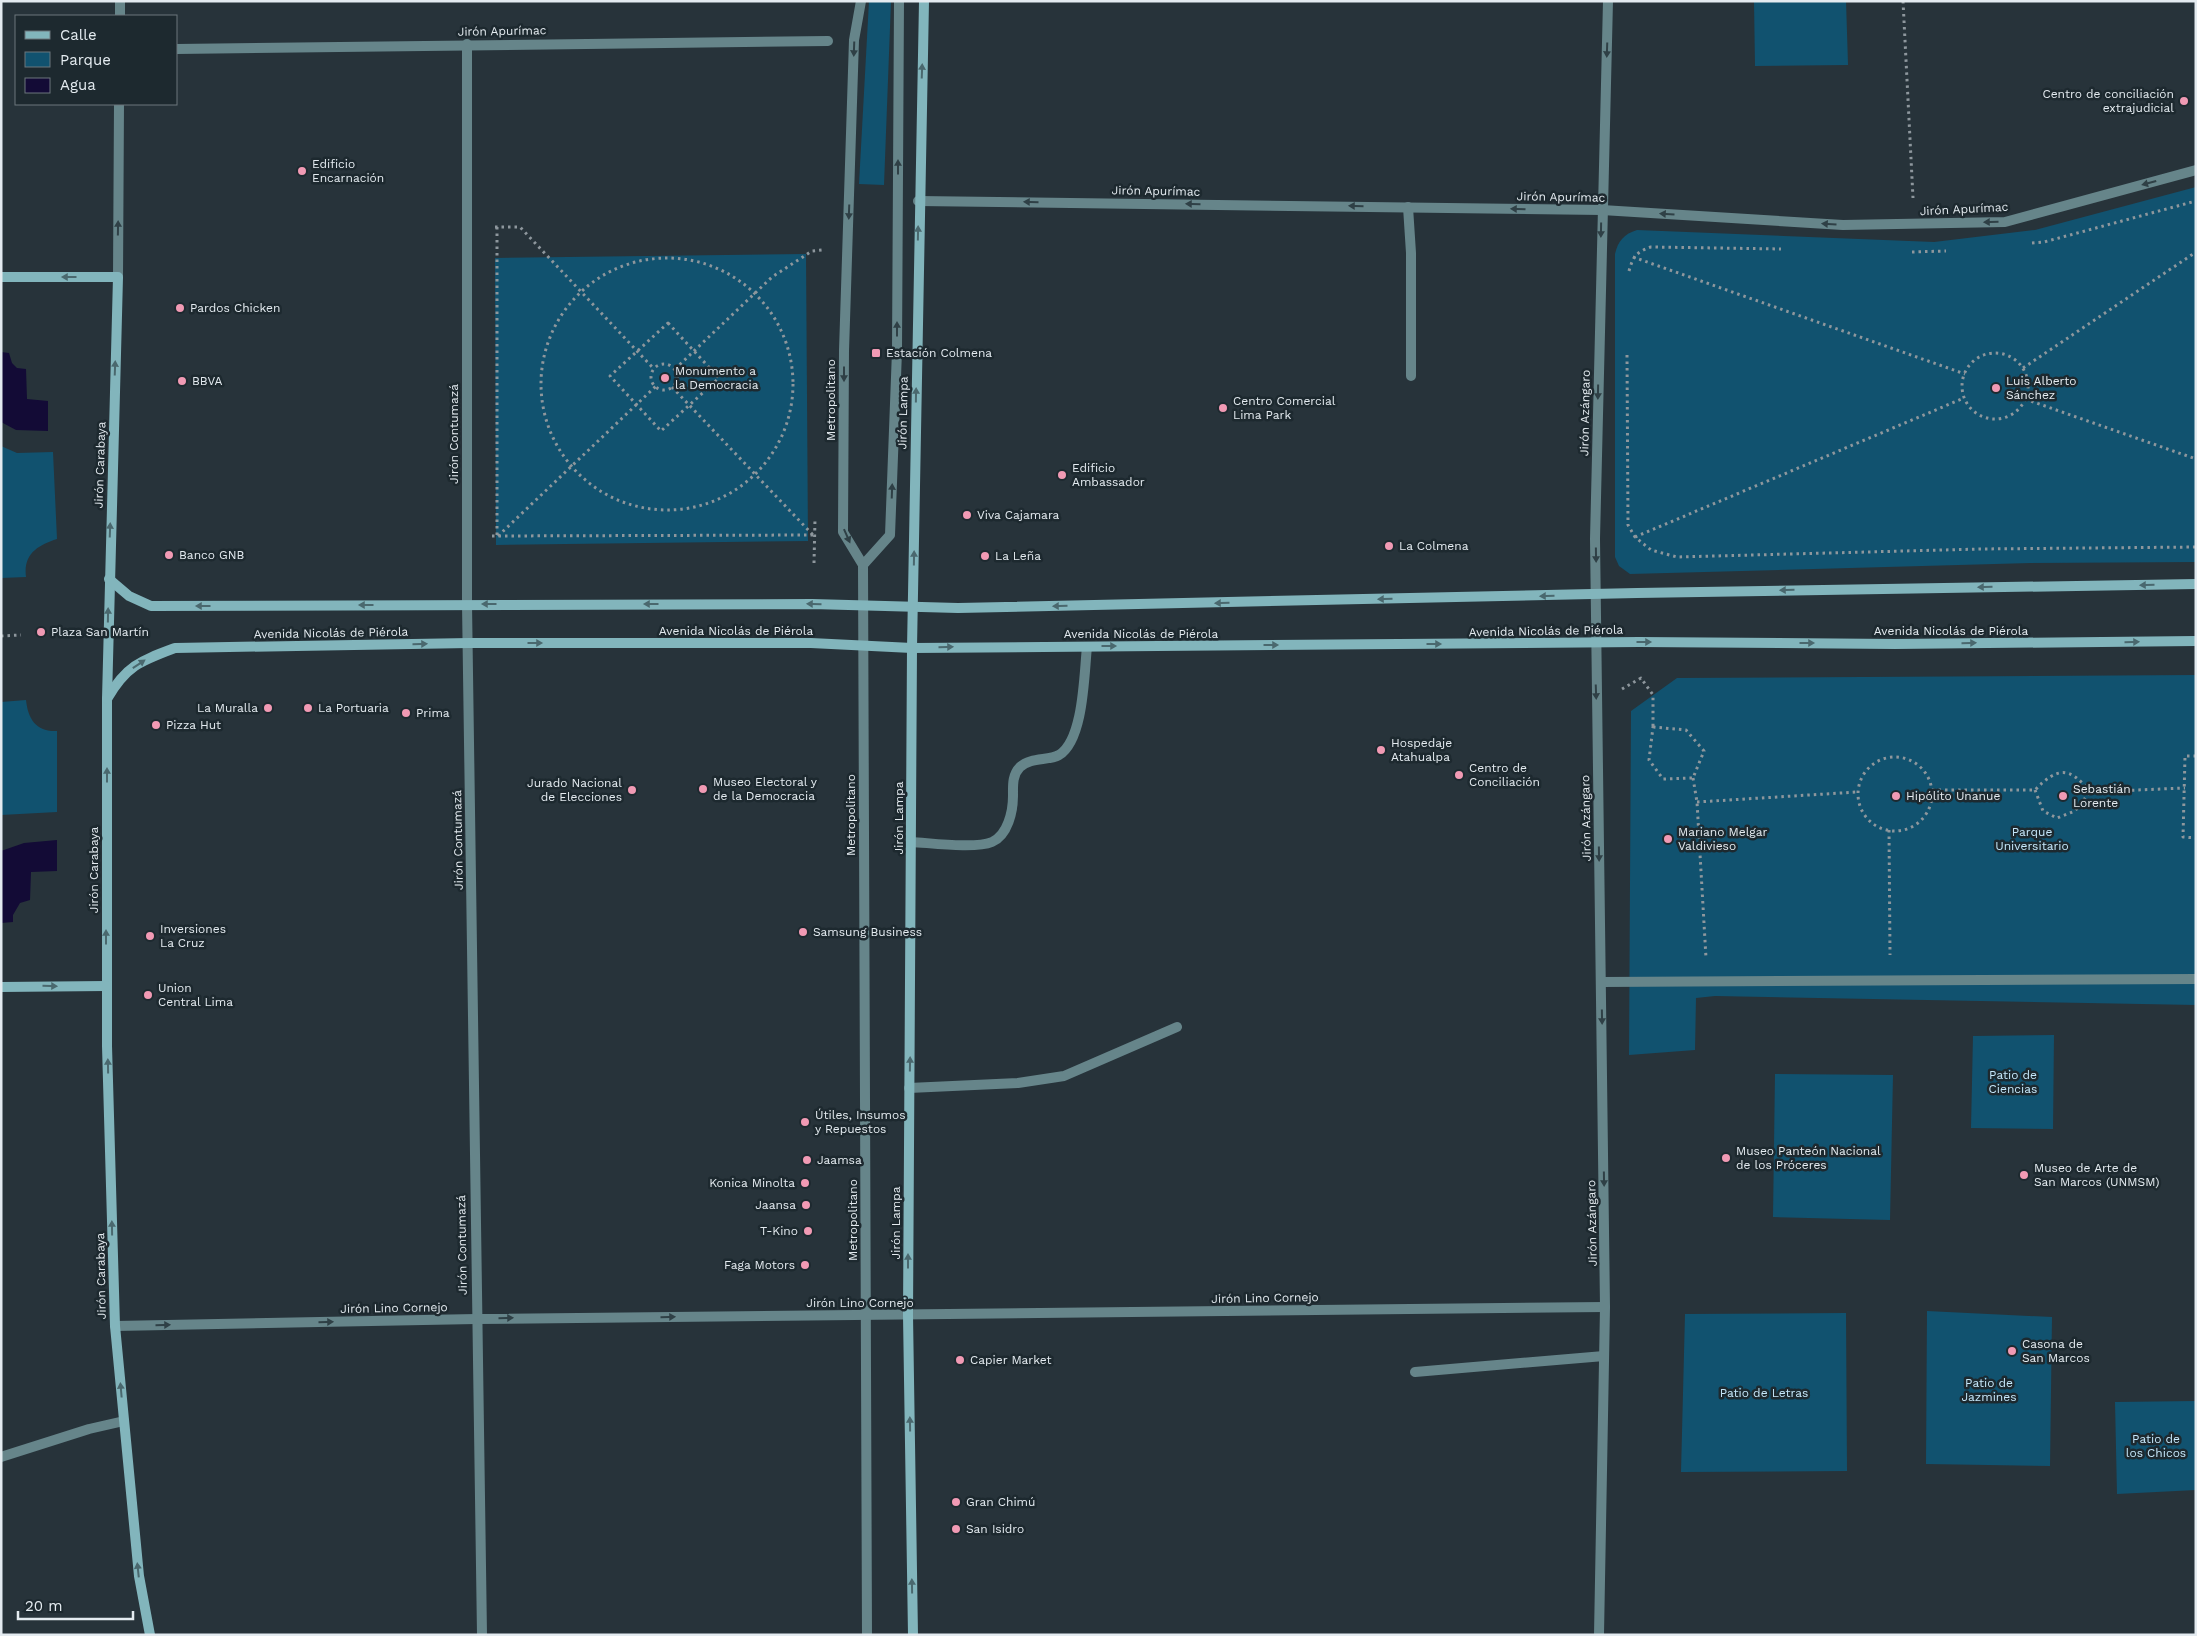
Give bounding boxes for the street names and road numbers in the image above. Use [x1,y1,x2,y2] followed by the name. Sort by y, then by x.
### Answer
[458,23,547,39] street label: Jirón Apurímac
[1112,183,1201,199] street label: Jirón Apurímac
[1517,189,1606,205] street label: Jirón Apurímac
[1919,200,2009,218] street label: Jirón Apurímac
[824,359,838,441] street label: Metropolitano
[1577,370,1593,456] street label: Jirón Azángaro
[895,376,911,450] street label: Jirón Lampa
[447,384,461,484] street label: Jirón Contumazá
[91,421,109,509] street label: Jirón Carabaya
[1469,623,1624,639] street label: Avenida Nicolás de Piérola
[659,624,813,638] street label: Avenida Nicolás de Piérola
[1874,624,2028,638] street label: Avenida Nicolás de Piérola
[254,625,409,641] street label: Avenida Nicolás de Piérola
[1064,627,1218,641] street label: Avenida Nicolás de Piérola
[844,774,858,856] street label: Metropolitano
[1578,775,1594,861] street label: Jirón Azángaro
[892,781,906,855] street label: Jirón Lampa
[450,790,466,890] street label: Jirón Contumazá
[87,826,101,913] street label: Jirón Carabaya
[846,1179,860,1261] street label: Metropolitano
[1584,1180,1600,1266] street label: Jirón Azángaro
[889,1186,903,1260] street label: Jirón Lampa
[454,1195,470,1295] street label: Jirón Contumazá
[93,1232,109,1319] street label: Jirón Carabaya
[1211,1290,1319,1306] street label: Jirón Lino Cornejo
[806,1296,914,1310] street label: Jirón Lino Cornejo
[340,1300,448,1316] street label: Jirón Lino Cornejo

